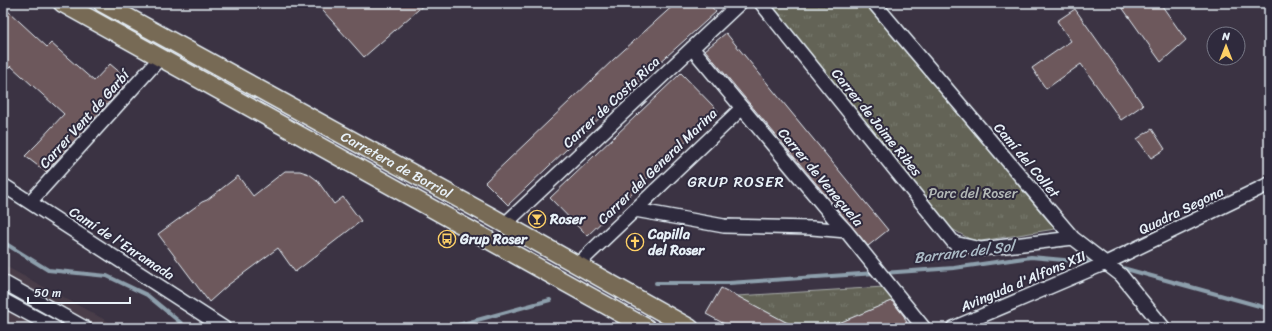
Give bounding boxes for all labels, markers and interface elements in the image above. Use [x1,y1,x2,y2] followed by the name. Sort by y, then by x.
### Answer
[1206,26,1246,66] north arrow
[1221,27,1230,46] text: N
[557,50,666,155] street label: Carrer de Costa Rica
[33,63,137,175] street label: Carrer Vent de Garbí
[825,63,929,183] street label: Carrer de Jaime Ribes
[591,102,723,231] street label: Carrer del General Marina
[987,117,1067,205] street label: Camí del Collet
[771,122,870,233] street label: Carrer de Veneçuela
[336,124,457,206] street label: Carretera de Borriol
[687,169,785,195] district label: GRUP ROSER
[1134,179,1228,242] street label: Quadra Segona
[929,181,1019,206] park label: Parc del Roser
[64,200,180,287] street label: Camí de l'Enramada
[549,207,586,232] place label: Roser
[527,209,547,229] bar icon: Roser
[647,222,705,263] place label: Capilla del Roser
[459,227,528,252] place label: Grup Roser
[437,229,457,249] bus stop icon: Grup Roser
[625,232,645,252] church icon: Capilla del Roser
[912,232,1019,271] water label: Barranc del Sol
[955,243,1091,320] street label: Avinguda d'Alfons XII
[28,279,130,305] scale bar
[34,282,61,304] text: 50 m

